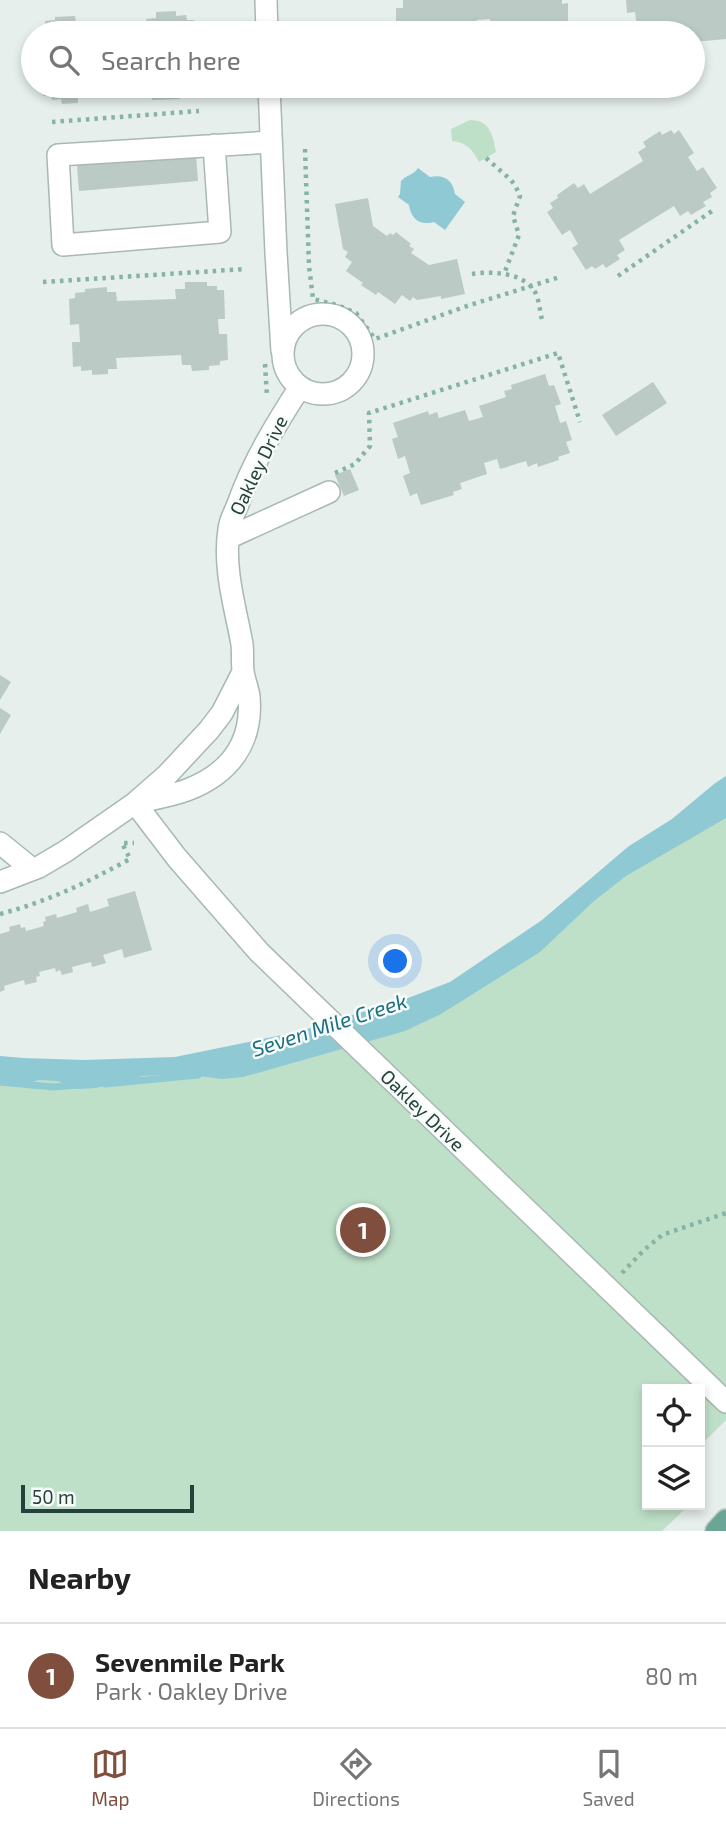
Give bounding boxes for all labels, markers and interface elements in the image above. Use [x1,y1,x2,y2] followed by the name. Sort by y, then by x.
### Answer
[21,21,705,98] search box
[45,41,83,79] icon: search
[101,44,241,75] text: Search here
[224,412,292,518] street label: Oakley Drive
[378,944,412,978] your location
[248,987,410,1061] water label: Seven Mile Creek
[376,1064,470,1156] street label: Oakley Drive
[340,1204,386,1256] pin: 1
[642,1384,705,1510] map controls
[642,1384,705,1447] button: locate
[642,1447,705,1510] button: layers
[21,1482,194,1514] scale bar
[32,1485,75,1508] text: 50 m
[28,1559,131,1595] text: Nearby
[95,1646,285,1677] text: Sevenmile Park
[46,1662,56,1690] text: 1
[645,1662,698,1690] text: 80 m
[95,1677,288,1705] text: Park · Oakley Drive
[91,1745,129,1810] tab: Map
[312,1745,400,1810] tab: Directions
[582,1745,635,1810] tab: Saved

